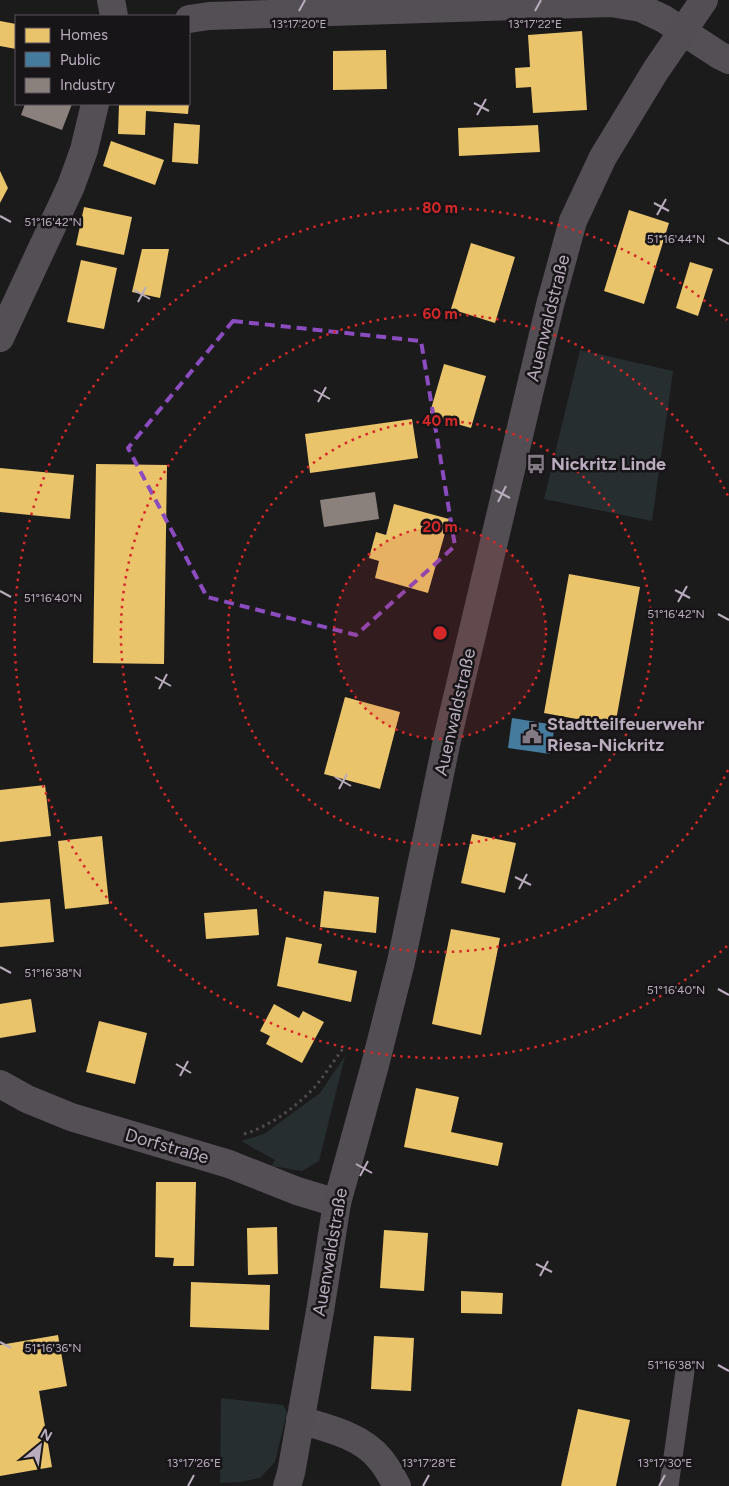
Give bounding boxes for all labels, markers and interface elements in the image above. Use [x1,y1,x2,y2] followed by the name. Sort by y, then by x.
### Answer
[15,15,190,105] legend
[271,17,327,31] text: 13°17'20"E
[508,17,562,31] text: 13°17'22"E
[60,26,108,44] text: Homes
[60,51,101,69] text: Public
[60,76,115,94] text: Industry
[422,199,458,217] text: 80 m
[24,215,82,229] text: 51°16'42"N
[647,232,705,246] text: 51°16'44"N
[522,252,574,384] street label: Auenwaldstraße
[422,305,458,323] text: 60 m
[422,412,458,430] text: 40 m
[525,453,547,475] bus stop icon: Nickritz Linde
[551,453,666,475] place label: Nickritz Linde
[422,518,458,536] text: 20 m
[24,591,82,605] text: 51°16'40"N
[647,607,705,621] text: 51°16'42"N
[431,624,449,642] centre of rings
[430,646,480,778] street label: Auenwaldstraße
[547,713,705,756] place label: Stadtteilfeuerwehr Riesa-Nickritz
[521,723,543,745] public building icon: Stadtteilfeuerwehr Riesa-Nickritz
[24,966,82,980] text: 51°16'38"N
[647,983,705,997] text: 51°16'40"N
[123,1124,212,1168] street label: Dorfstraße
[308,1186,352,1318] street label: Auenwaldstraße
[25,1341,81,1355] text: 51°16'36"N
[647,1358,705,1372] text: 51°16'38"N
[15,1421,65,1471] north arrow
[37,1425,55,1445] text: N
[167,1456,221,1470] text: 13°17'26"E
[402,1456,456,1470] text: 13°17'28"E
[638,1456,692,1470] text: 13°17'30"E

